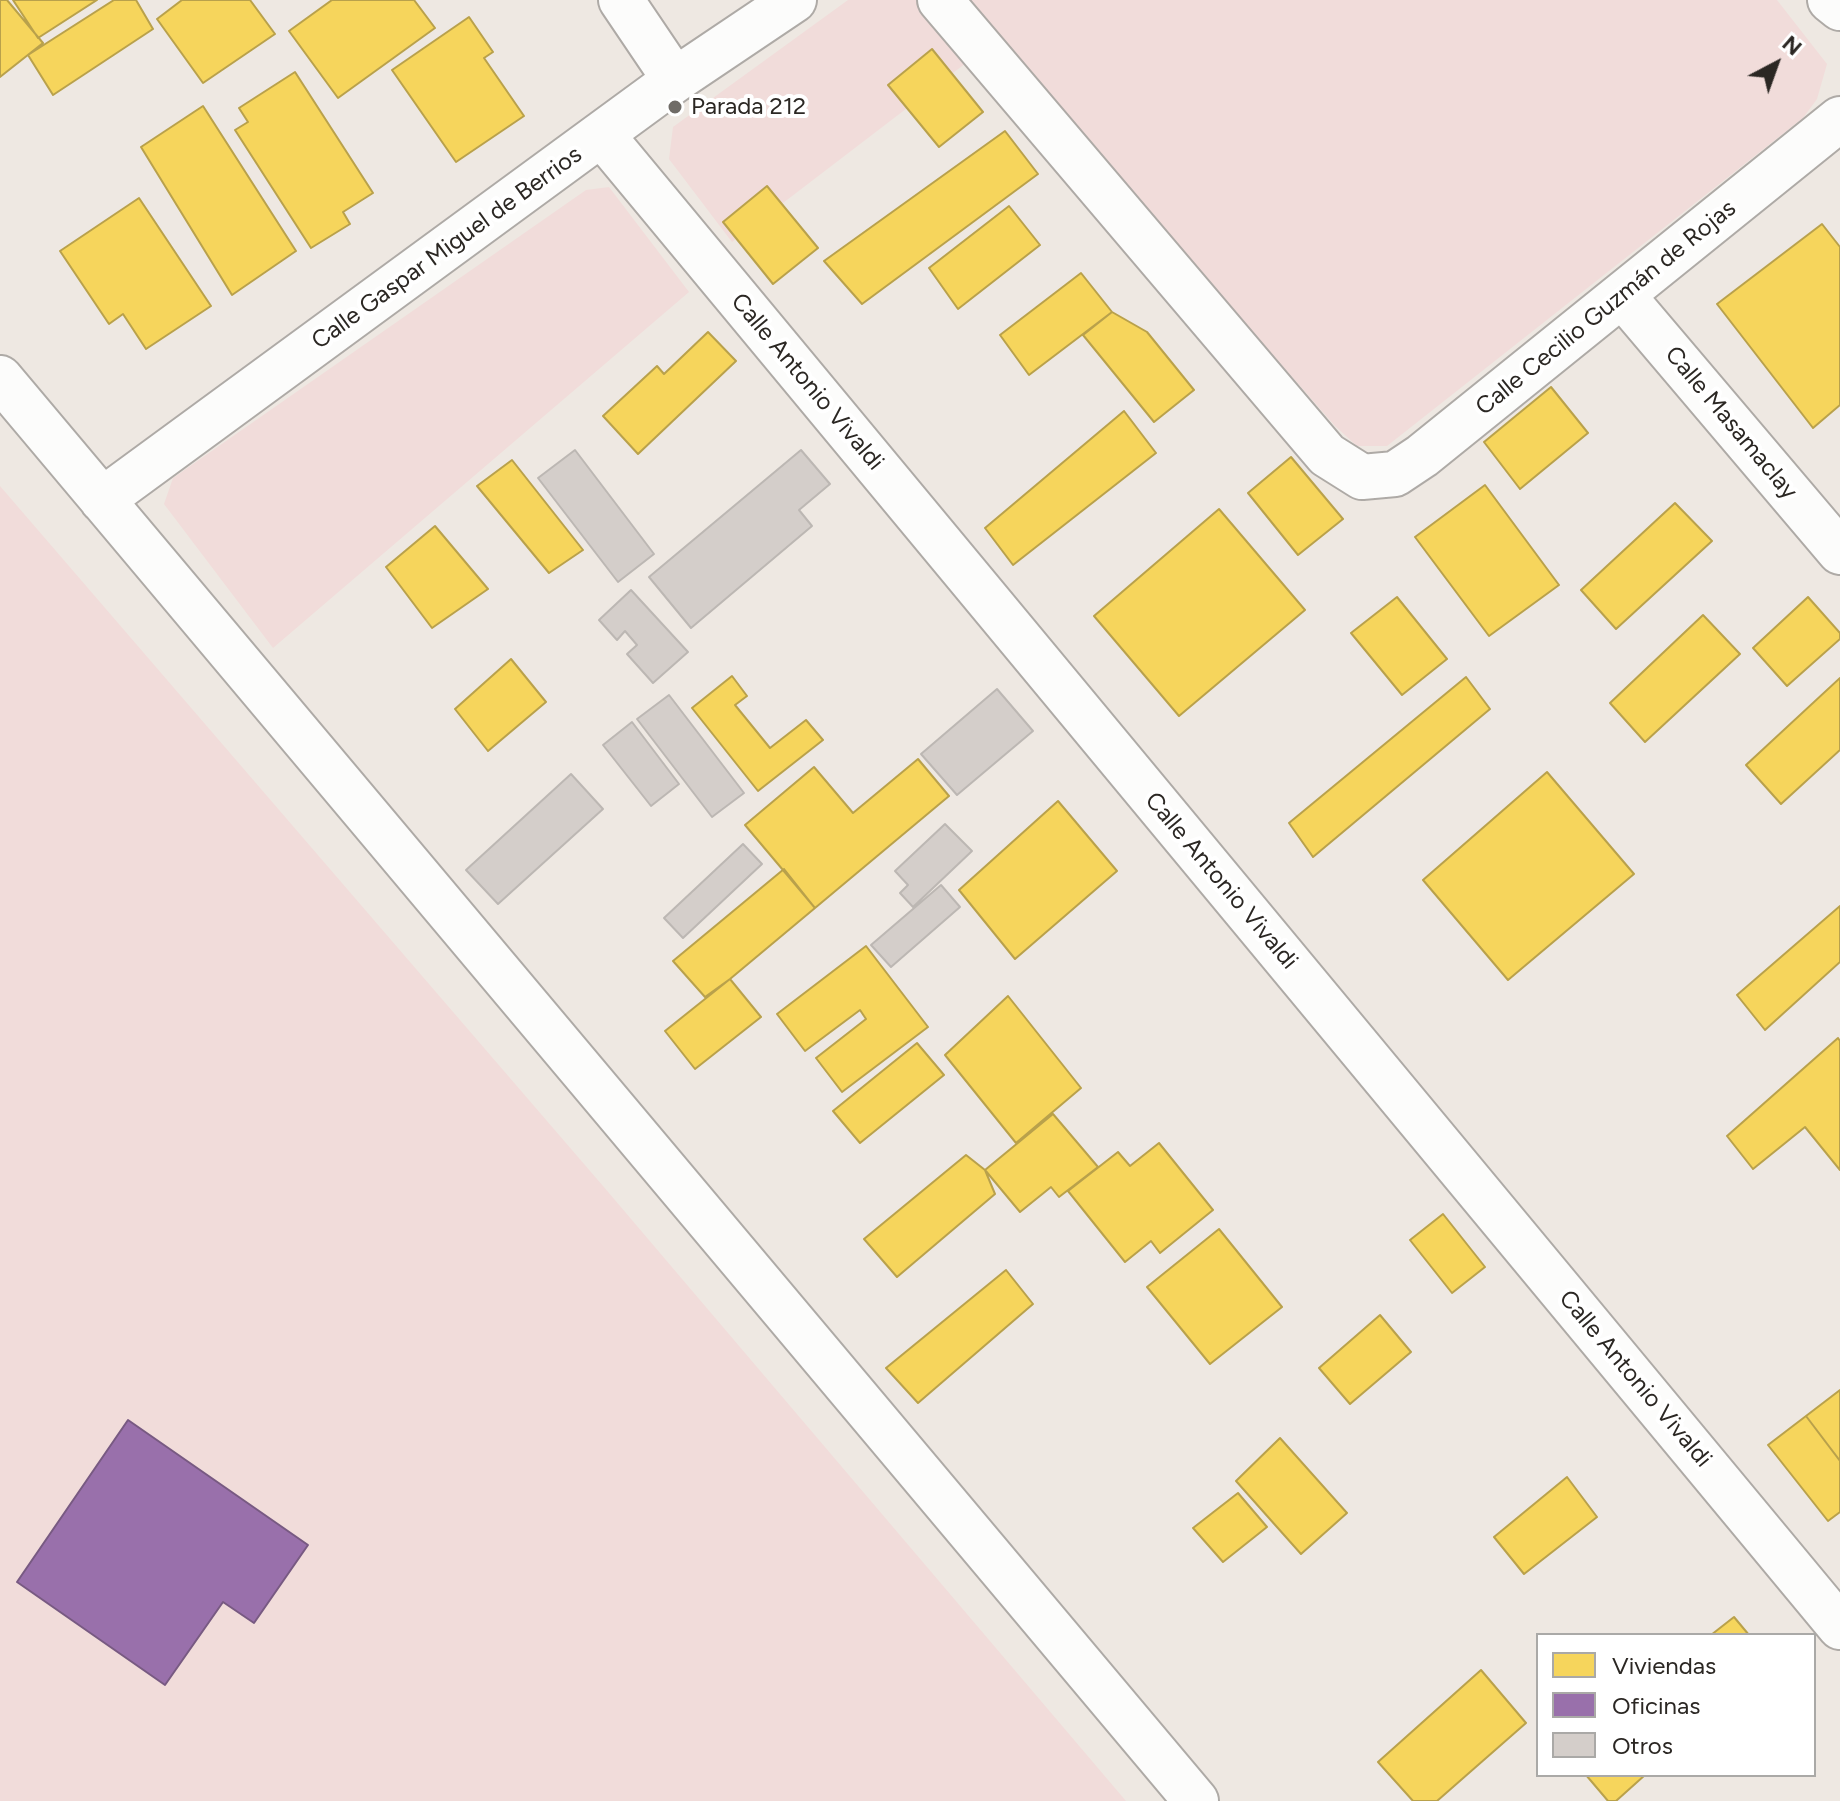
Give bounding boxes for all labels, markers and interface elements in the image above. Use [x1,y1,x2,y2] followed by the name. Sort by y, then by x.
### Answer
[1736,24,1816,104] north arrow
[1777,30,1807,61] text: N
[691,93,806,121] place label: Parada 212
[666,98,684,116] marker: Parada 212
[306,140,588,356] street label: Calle Gaspar Miguel de Berrios
[1470,194,1742,422] street label: Calle Cecilio Guzmán de Rojas
[725,288,889,476] street label: Calle Antonio Vivaldi
[1659,341,1803,505] street label: Calle Masamaclay
[1139,787,1303,975] street label: Calle Antonio Vivaldi
[1553,1285,1717,1473] street label: Calle Antonio Vivaldi
[1536,1633,1816,1777] legend
[1612,1651,1716,1680] text: Viviendas
[1612,1691,1700,1720] text: Oficinas
[1612,1731,1673,1760] text: Otros

